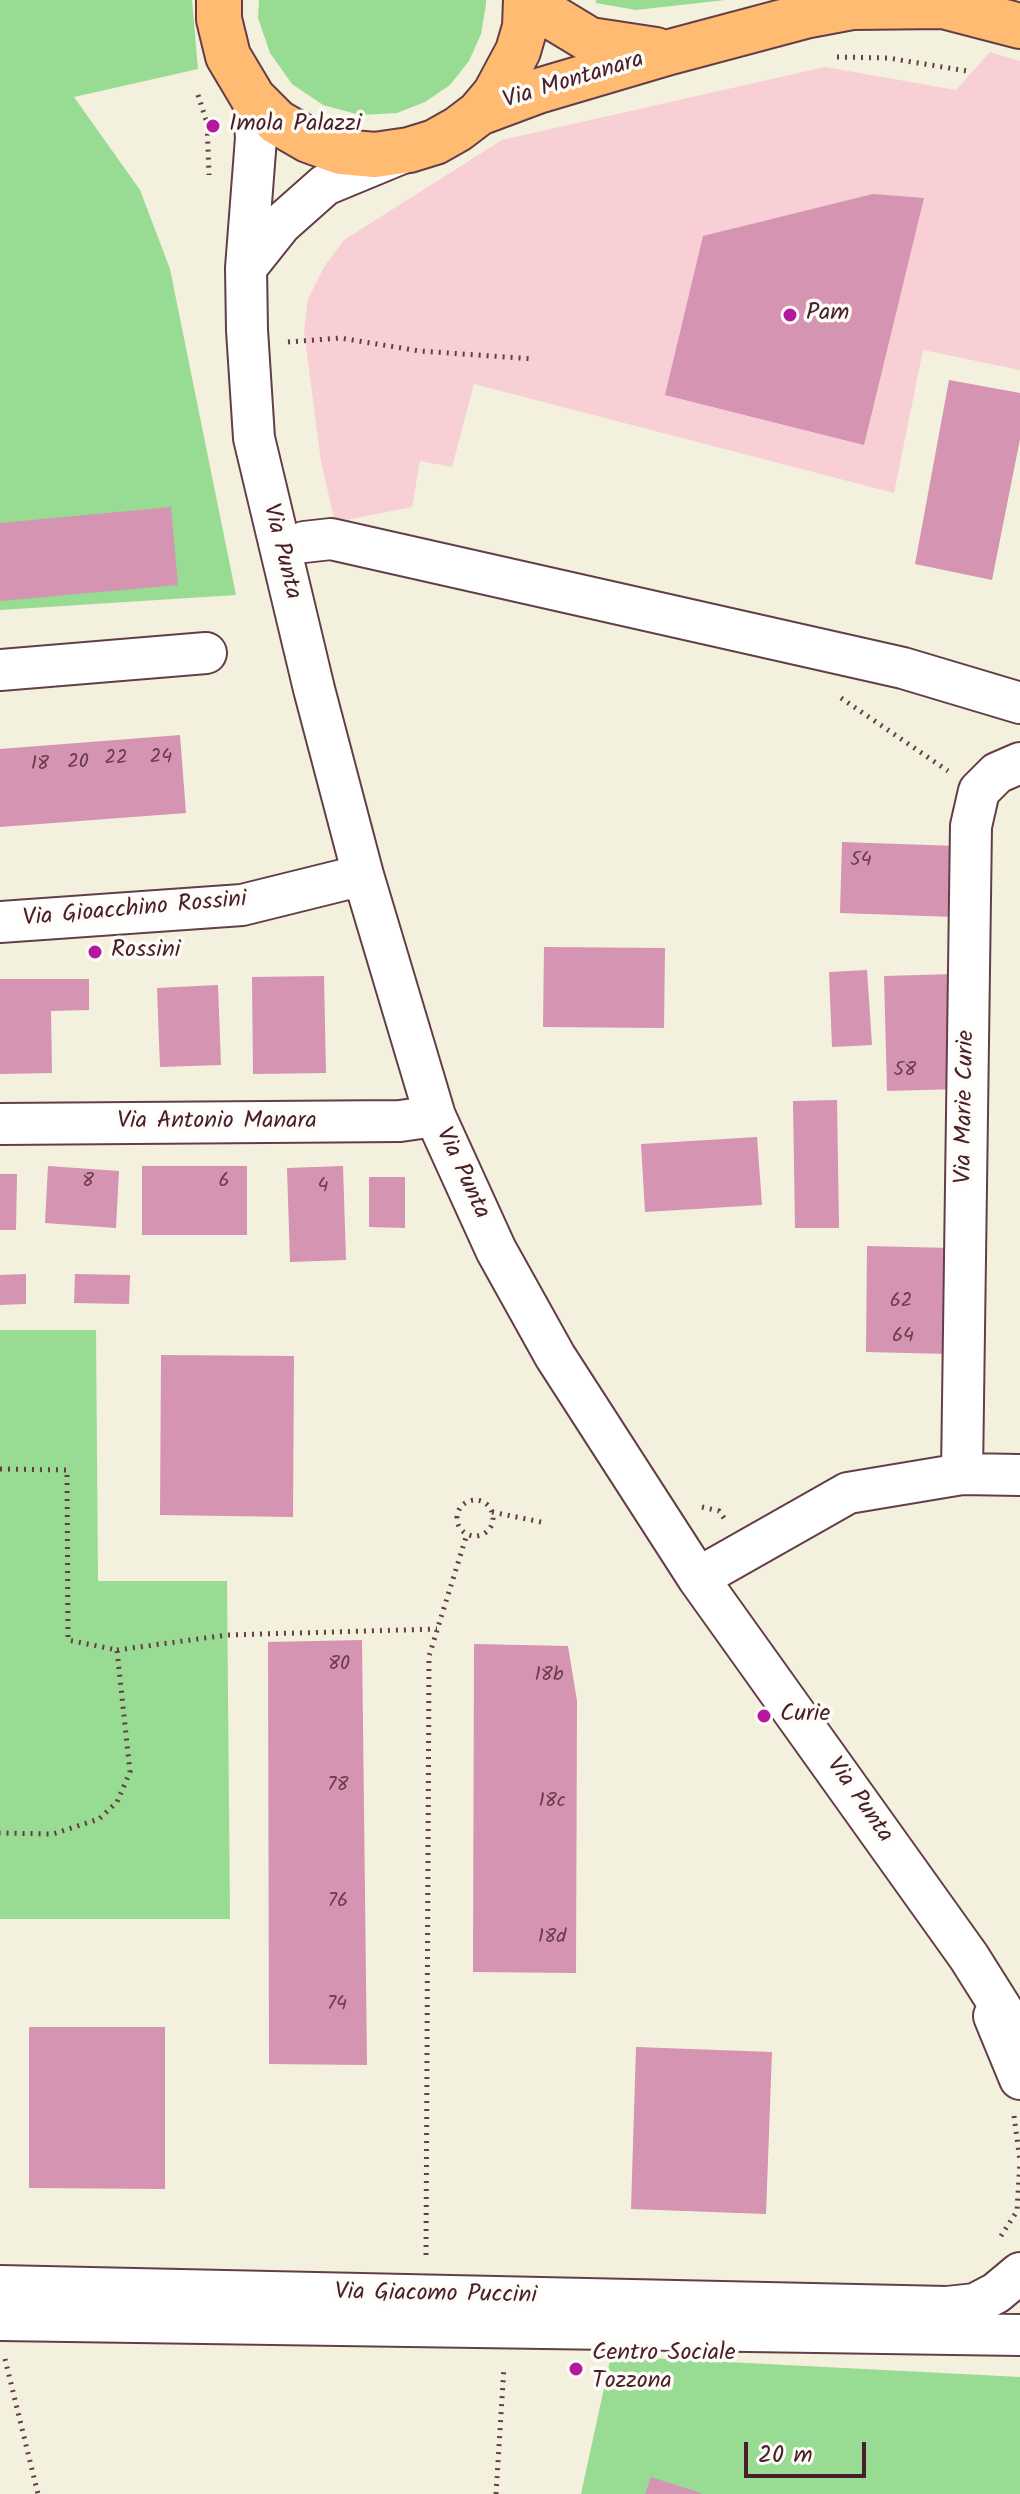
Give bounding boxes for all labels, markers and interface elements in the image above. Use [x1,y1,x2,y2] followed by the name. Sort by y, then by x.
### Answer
[500,47,648,117] street label: Via Montanara
[229,112,361,140] place label: Imola Palazzi
[204,117,222,135] marker: Imola Palazzi
[806,301,849,329] place label: Pam
[781,306,799,324] marker: Pam
[254,501,306,603] street label: Via Punta
[150,747,172,771] house number: 24
[104,748,128,772] house number: 22
[67,752,89,776] house number: 20
[31,754,49,778] house number: 18
[850,850,872,874] house number: 54
[22,887,248,935] street label: Via Gioacchino Rossini
[111,938,181,966] place label: Rossini
[86,943,104,961] marker: Rossini
[951,1030,983,1184] street label: Via Marie Curie
[894,1060,916,1084] house number: 58
[117,1109,317,1137] street label: Via Antonio Manara
[427,1124,495,1224] street label: Via Punta
[82,1171,94,1195] house number: 8
[218,1171,230,1195] house number: 6
[317,1176,329,1200] house number: 4
[890,1291,912,1315] house number: 62
[892,1326,914,1350] house number: 64
[328,1654,350,1678] house number: 80
[535,1665,563,1689] house number: 18b
[780,1702,830,1730] place label: Curie
[755,1707,773,1725] marker: Curie
[818,1753,898,1849] street label: Via Punta
[327,1775,349,1799] house number: 78
[538,1791,566,1815] house number: 18c
[328,1891,348,1915] house number: 76
[538,1927,566,1951] house number: 18d
[327,1994,347,2018] house number: 74
[335,2280,537,2312] street label: Via Giacomo Puccini
[592,2341,736,2397] place label: Centro Sociale Tozzona
[567,2360,585,2378] marker: Centro Sociale Tozzona
[748,2426,870,2476] scale bar
[758,2436,813,2475] text: 20 m

